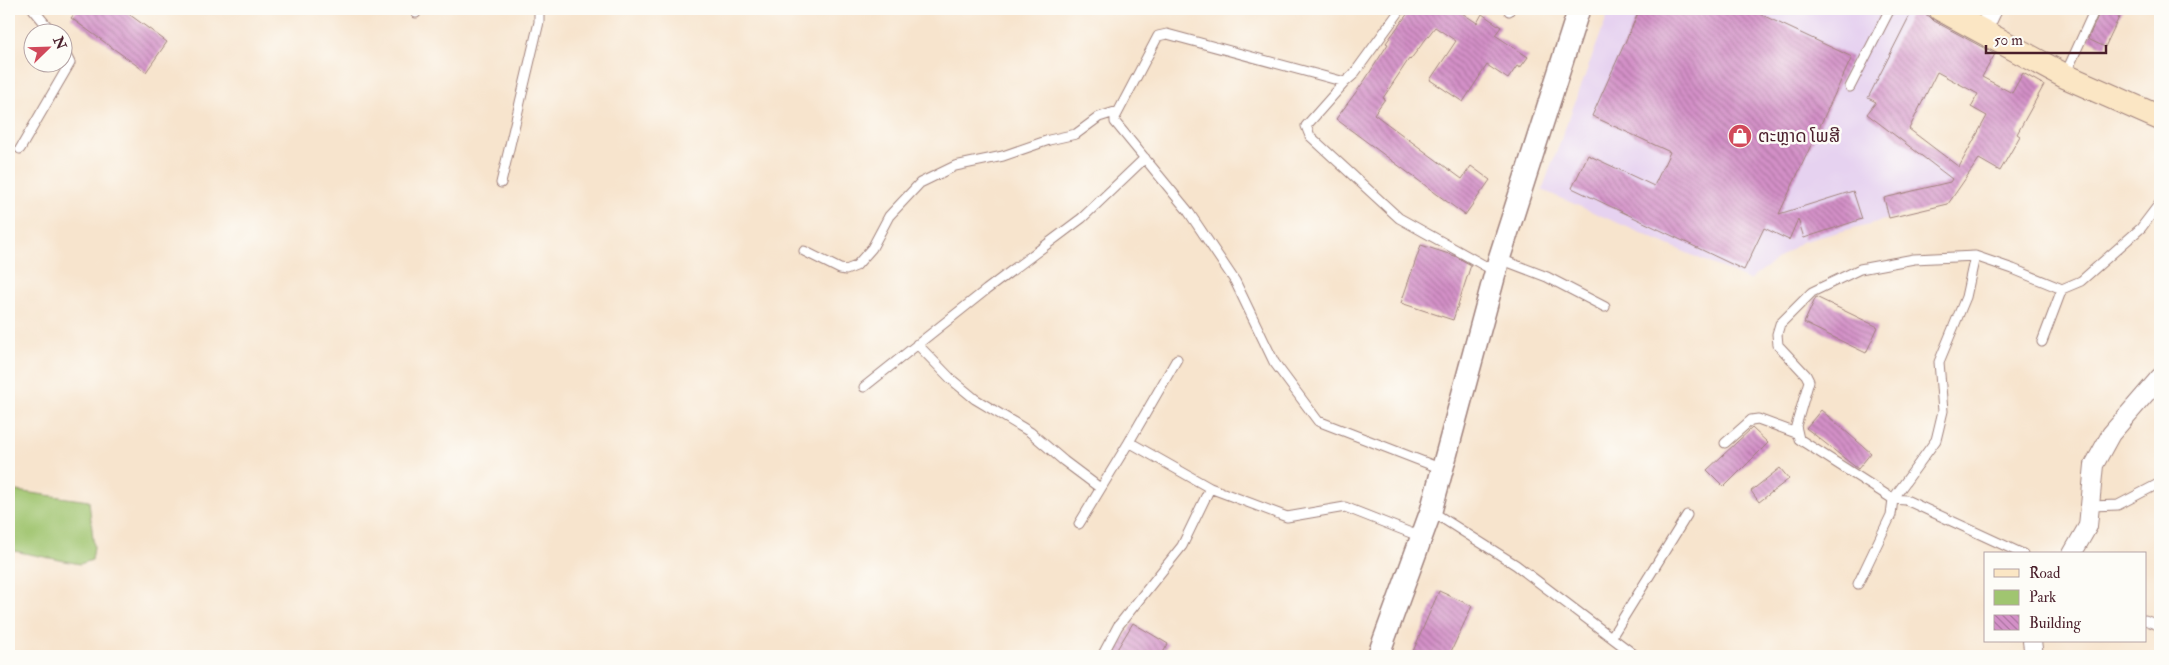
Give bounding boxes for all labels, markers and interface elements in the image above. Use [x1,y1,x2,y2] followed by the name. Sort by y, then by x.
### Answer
[22,22,72,72] north arrow
[1986,22,2106,54] scale bar
[1994,31,2023,50] text: 50 m
[49,33,70,53] text: N
[1727,123,1753,149] shop icon: ຕະຫຼາດ ໂພສີ
[1758,125,1840,148] place label: ຕະຫຼາດ ໂພສີ
[1984,552,2146,642] legend
[2029,564,2061,583] text: Road
[2029,588,2056,607] text: Park
[2029,614,2081,633] text: Building

